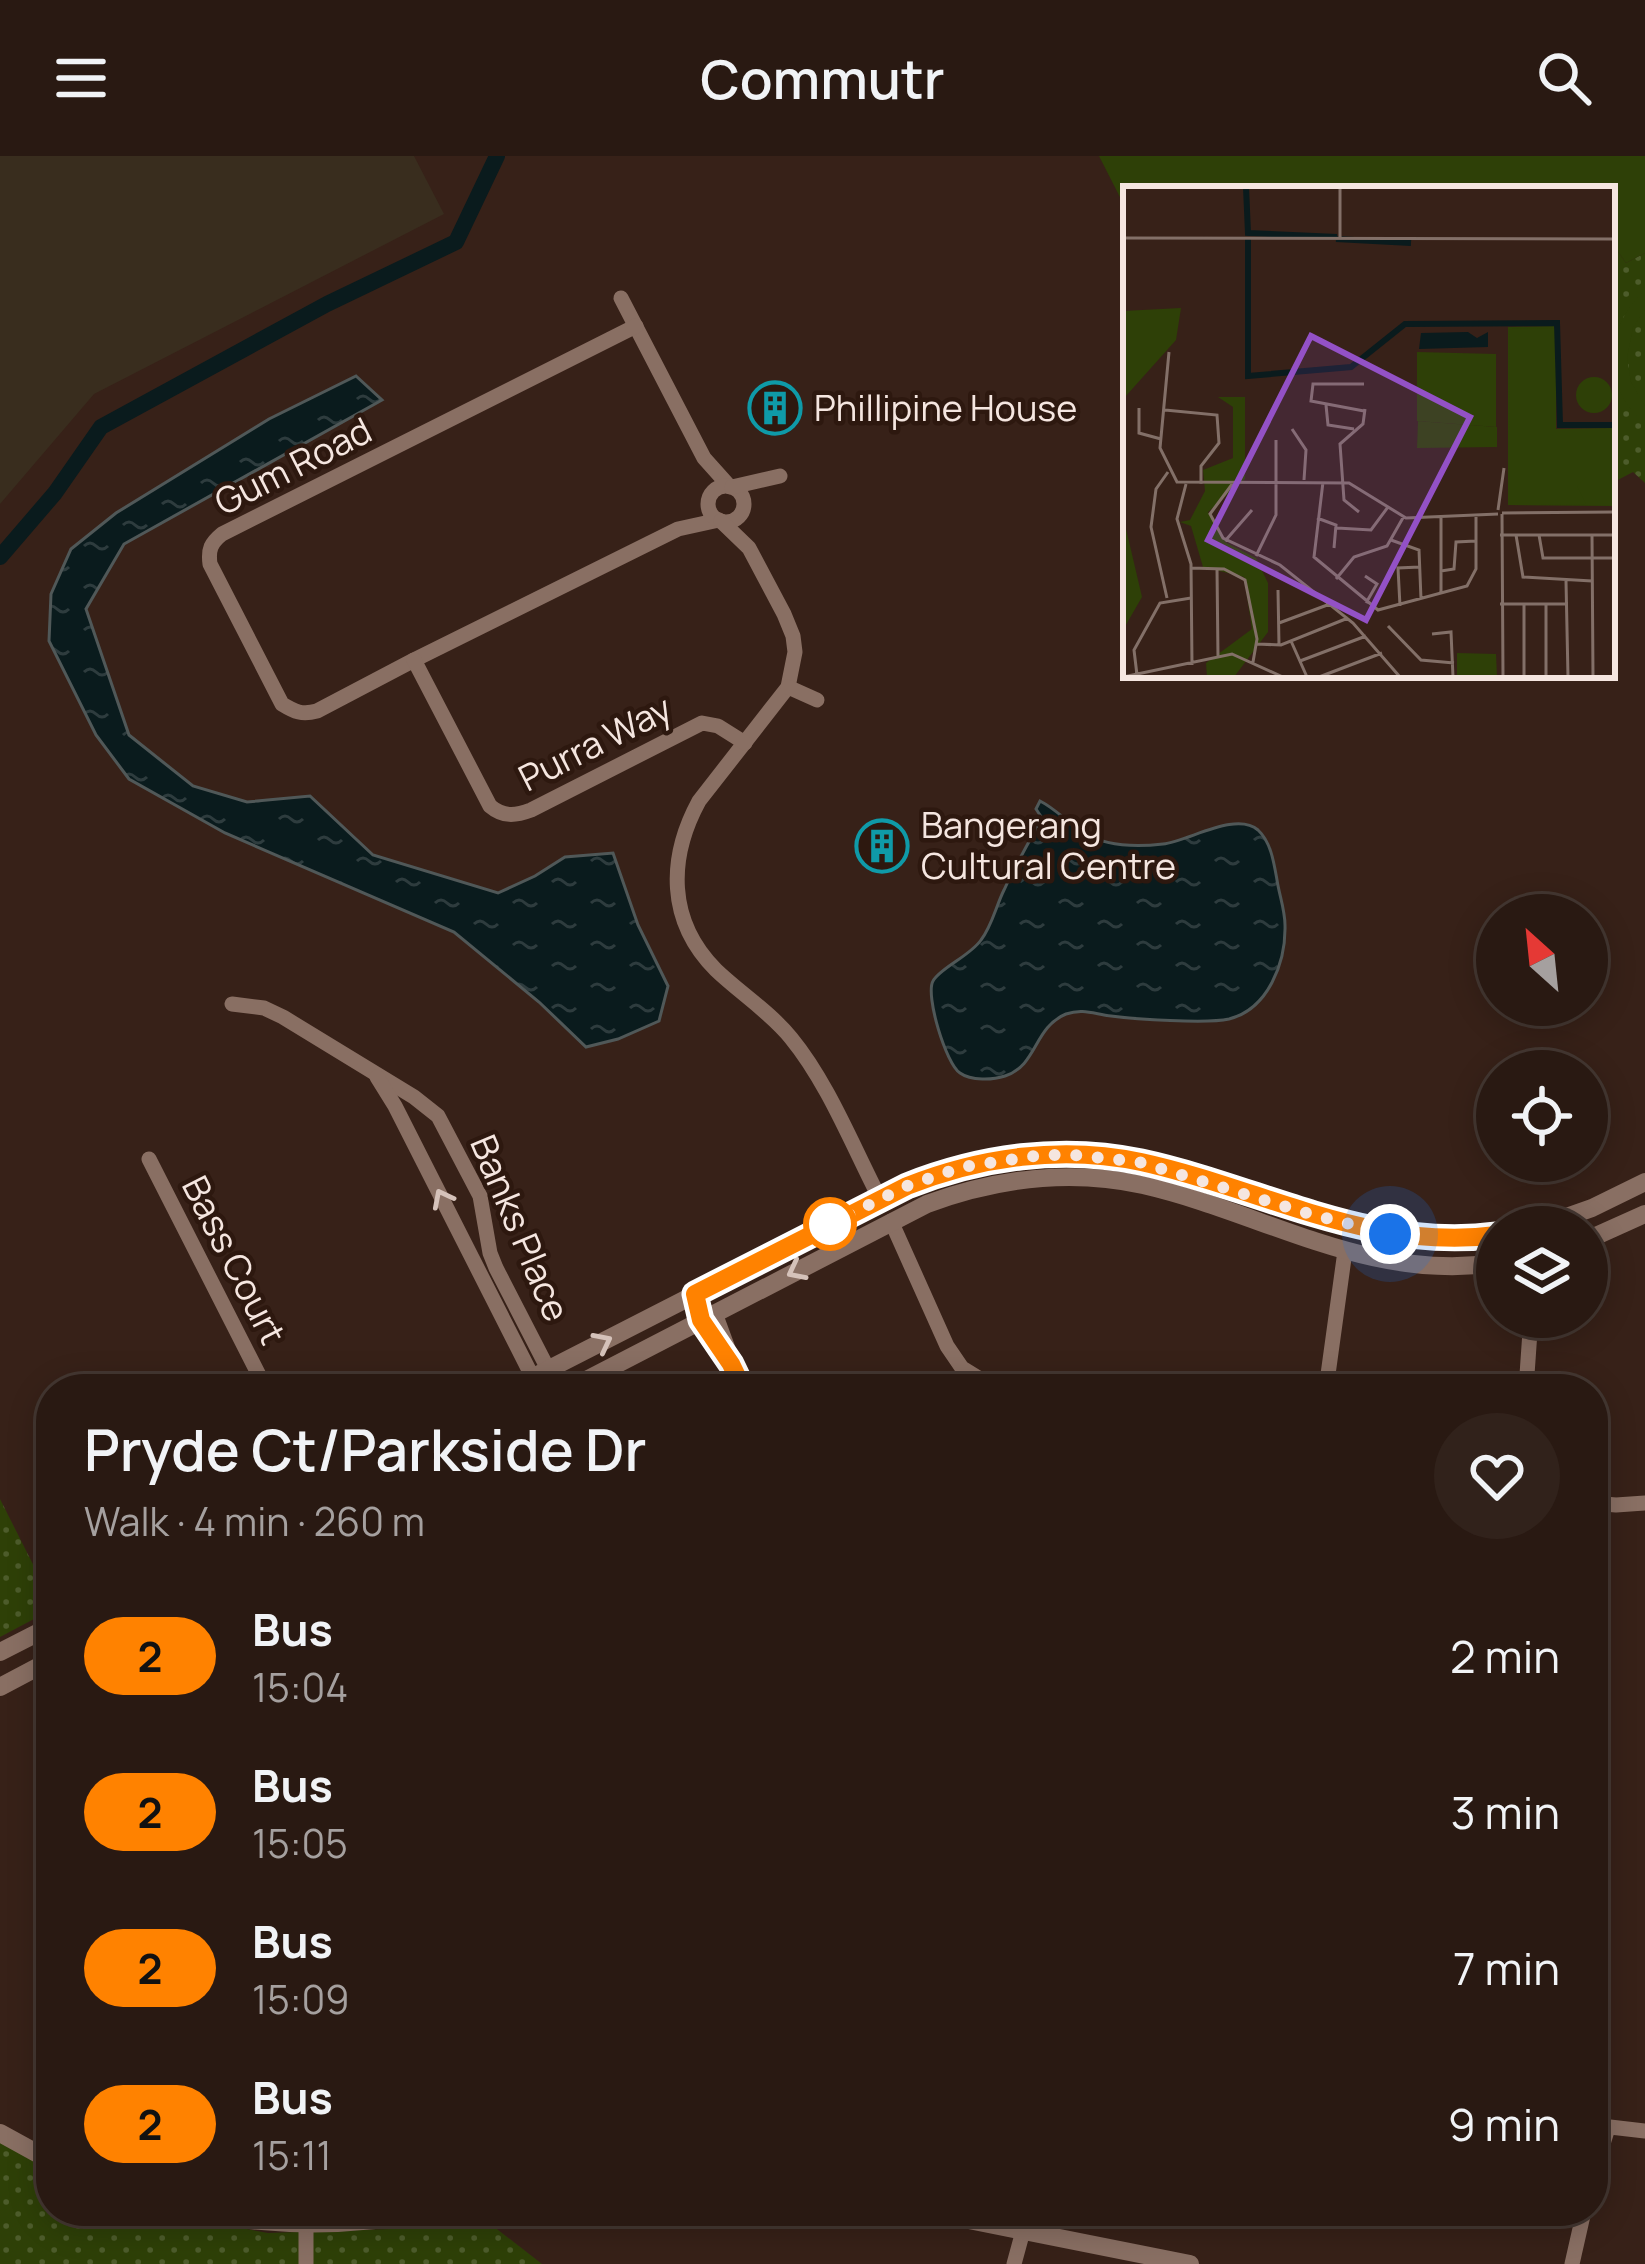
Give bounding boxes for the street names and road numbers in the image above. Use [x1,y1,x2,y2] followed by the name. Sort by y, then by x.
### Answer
[206,405,380,526] street label: Gum Road
[510,683,680,802] street label: Purra Way
[459,1127,582,1328] street label: Banks Place
[171,1167,298,1352] street label: Bass Court

